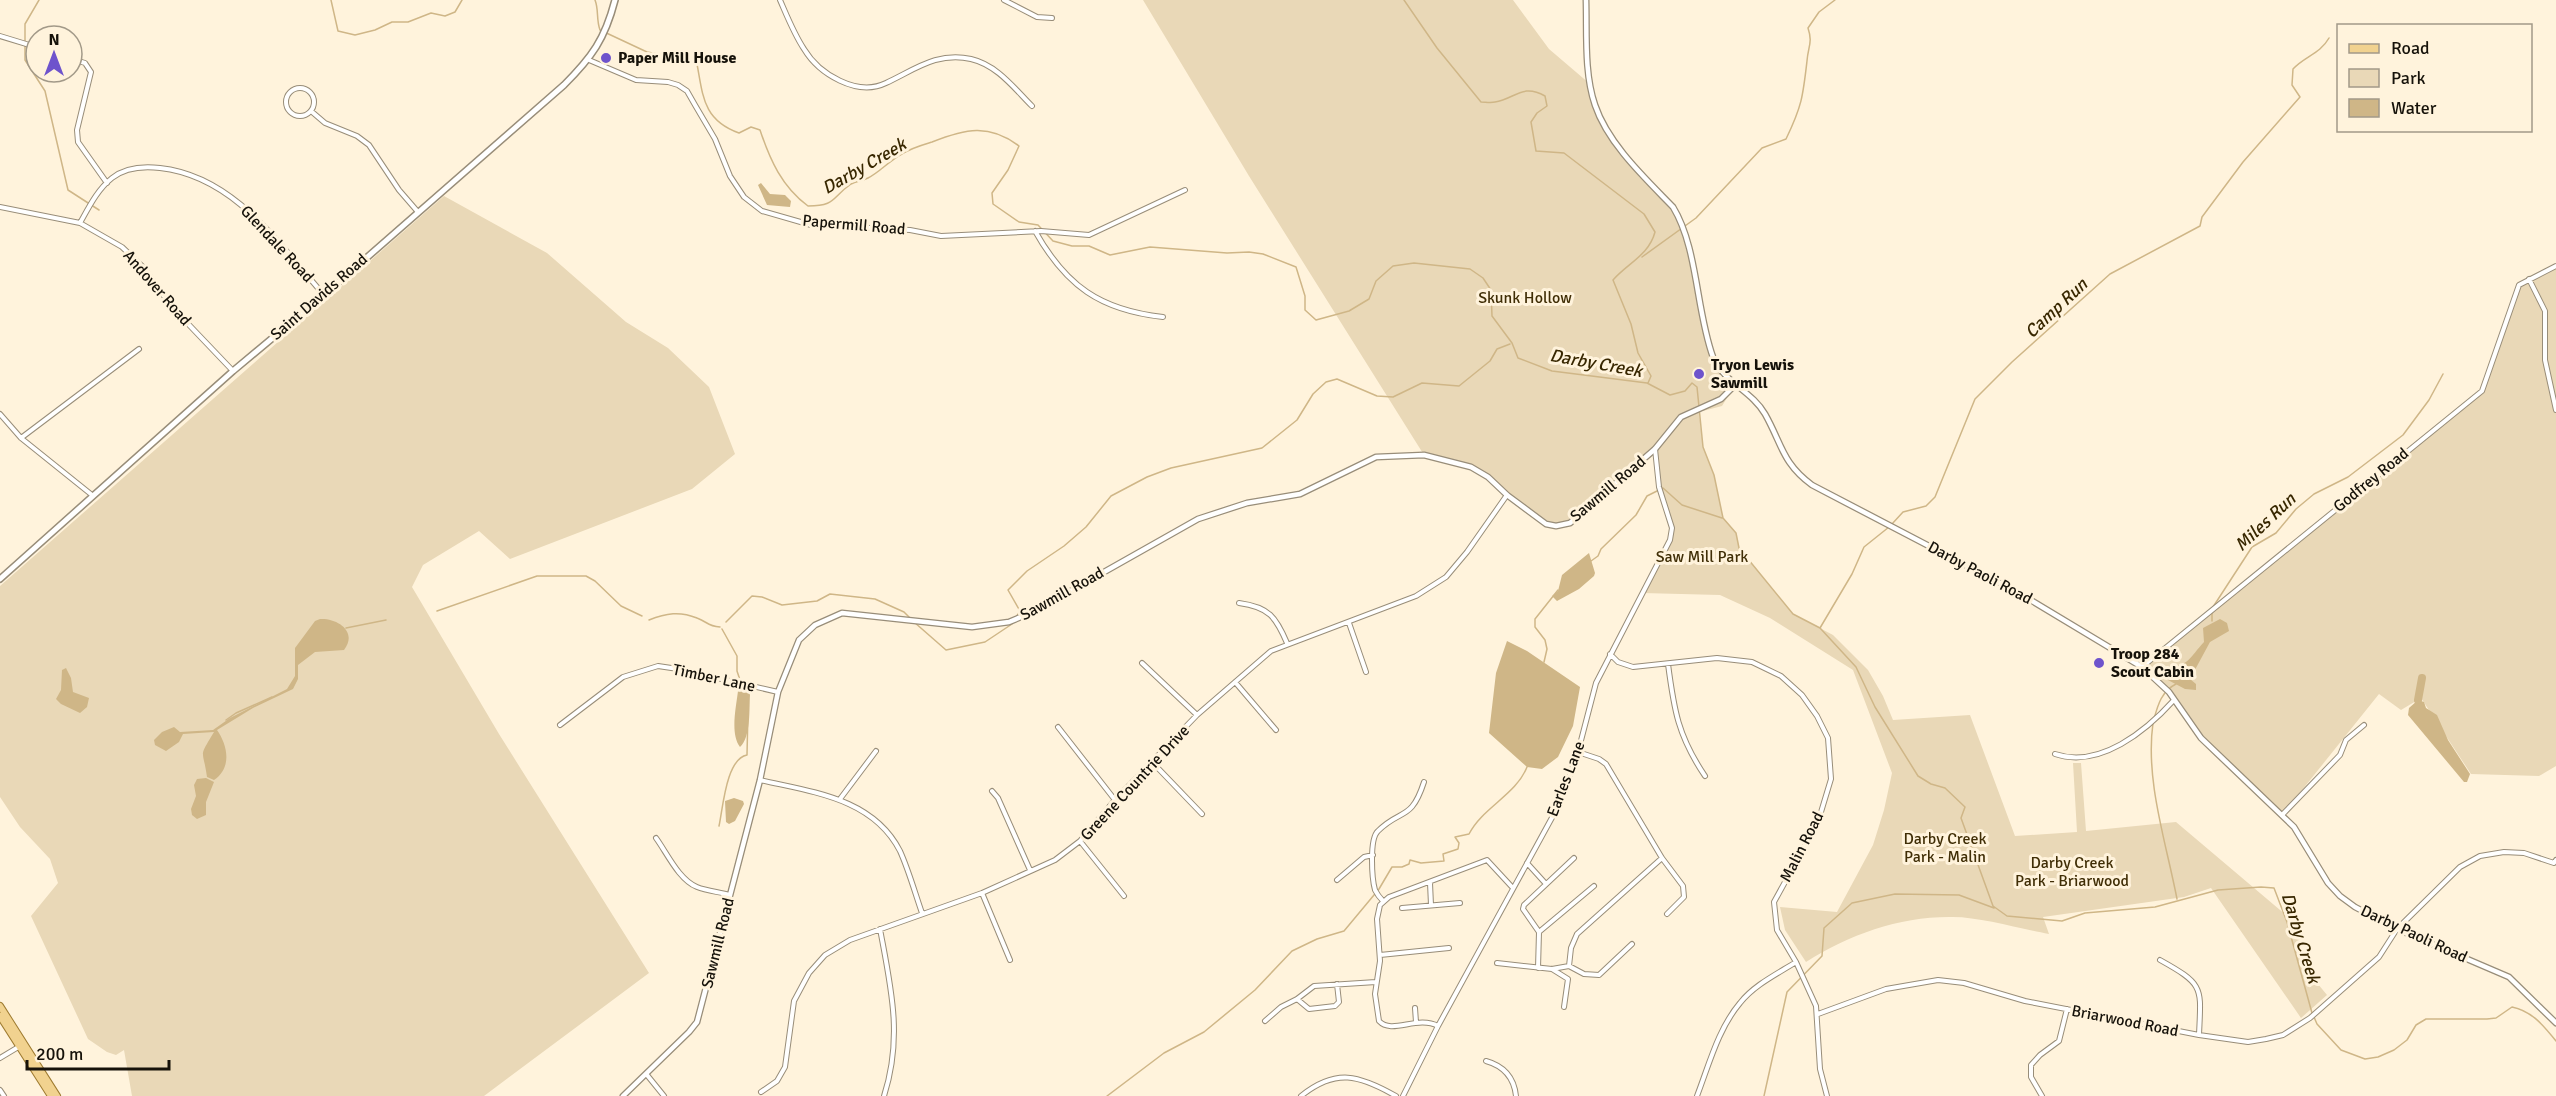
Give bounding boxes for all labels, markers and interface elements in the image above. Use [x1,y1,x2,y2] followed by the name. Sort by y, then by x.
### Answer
[24,24,84,84] north arrow
[2337,24,2532,132] legend
[48,30,60,50] text: N
[2391,37,2430,59] text: Road
[618,48,736,68] place label: Paper Mill House
[599,51,613,65] marker: Paper Mill House
[2391,67,2426,89] text: Park
[2391,97,2437,119] text: Water
[818,132,912,199] water label: Darby Creek
[236,201,318,287] street label: Glendale Road
[802,211,906,239] street label: Papermill Road
[119,246,195,330] street label: Andover Road
[266,249,372,345] street label: Saint Davids Road
[2020,273,2093,343] water label: Camp Run
[1478,288,1572,308] park label: Skunk Hollow
[1548,344,1646,382] water label: Darby Creek
[1711,355,1794,393] place label: Tryon Lewis Sawmill
[1692,367,1706,381] marker: Tryon Lewis Sawmill
[2329,443,2413,517] street label: Godfrey Road
[1566,452,1650,526] street label: Sawmill Road
[2230,487,2301,556] water label: Miles Run
[1924,537,2036,609] street label: Darby Paoli Road
[1656,547,1748,567] park label: Saw Mill Park
[1017,563,1107,625] street label: Sawmill Road
[2111,644,2194,682] place label: Troop 284 Scout Cabin
[2092,656,2106,670] marker: Troop 284 Scout Cabin
[671,660,757,696] street label: Timber Lane
[1076,721,1194,845] street label: Greene Countrie Drive
[1543,739,1589,819] street label: Earles Lane
[1776,808,1828,886] street label: Malin Road
[1904,829,1986,867] park label: Darby Creek Park - Malin
[2015,853,2129,891] park label: Darby Creek Park - Briarwood
[2277,890,2326,988] water label: Darby Creek
[697,896,739,990] street label: Sawmill Road
[2357,901,2471,967] street label: Darby Paoli Road
[2070,1001,2180,1041] street label: Briarwood Road
[27,1033,170,1071] scale bar
[36,1043,83,1065] text: 200 m

